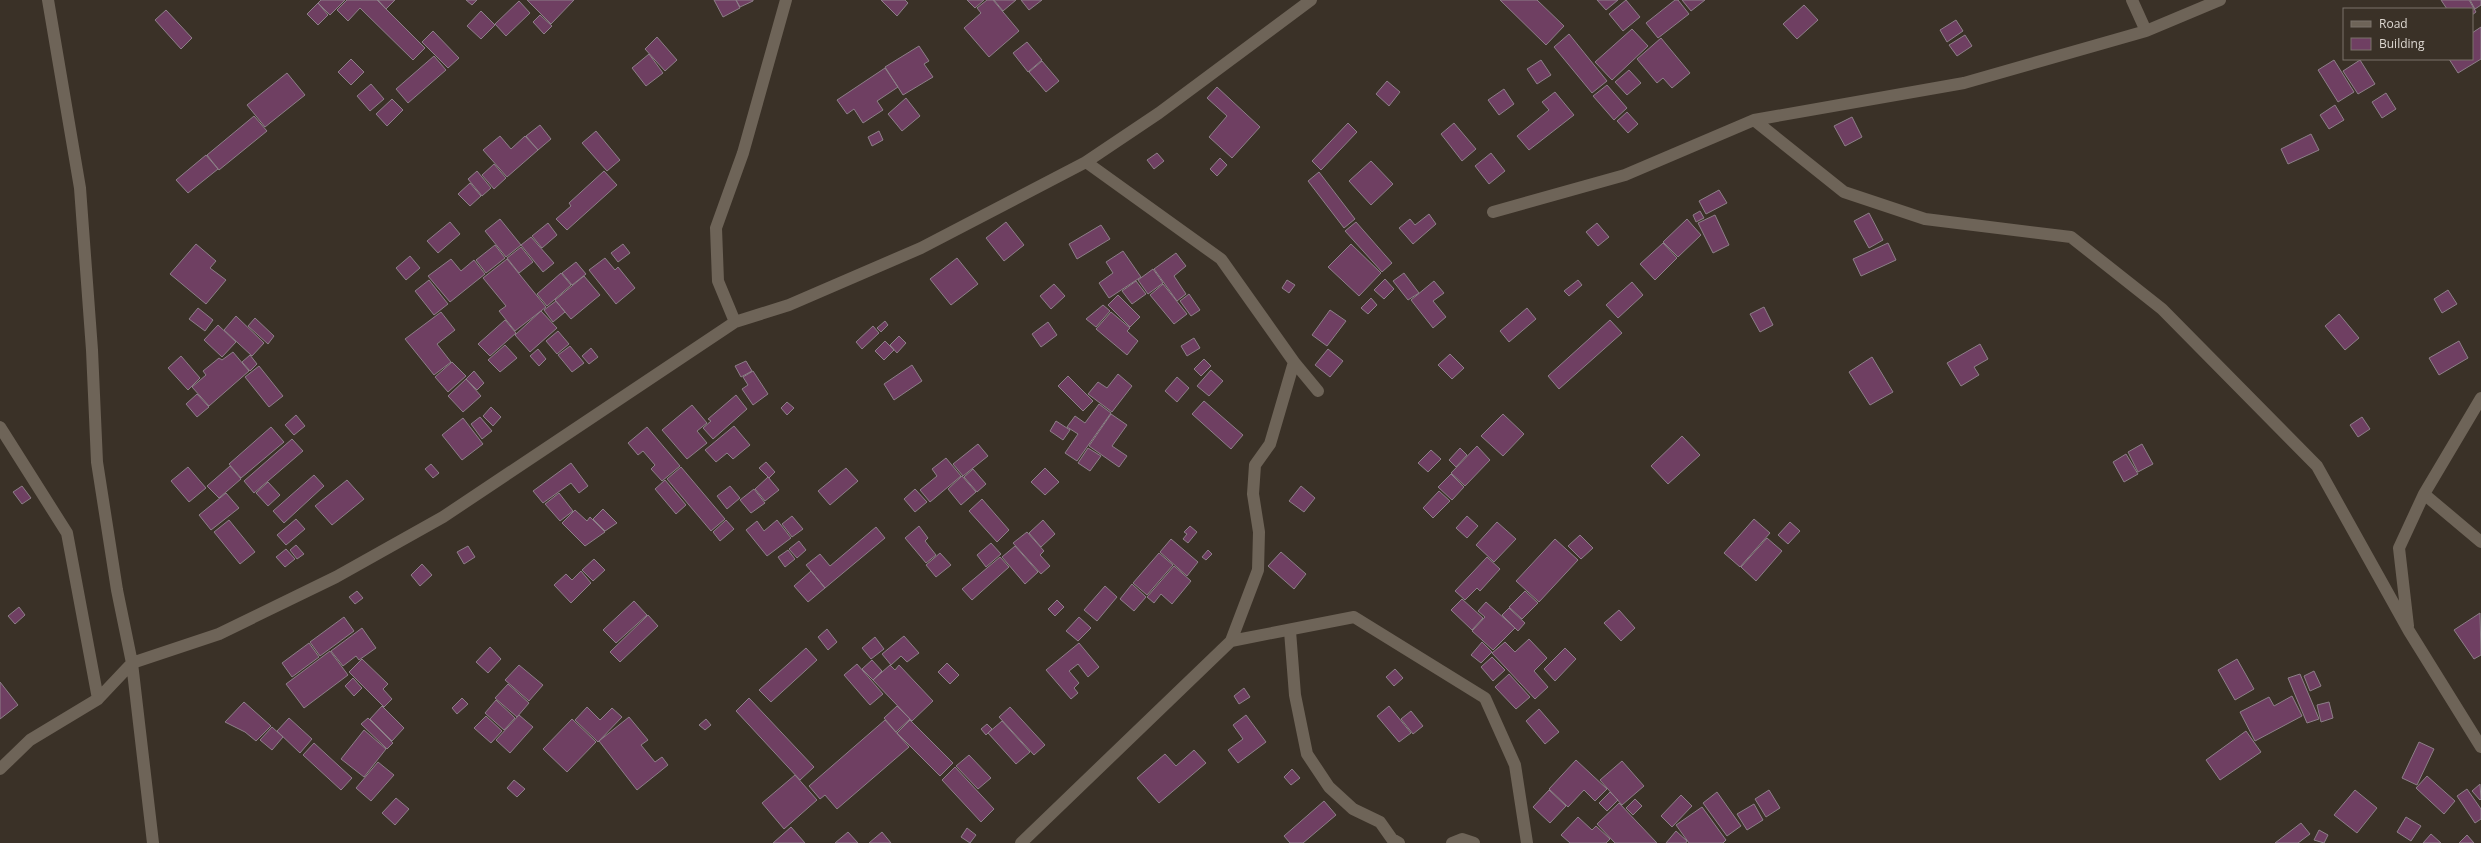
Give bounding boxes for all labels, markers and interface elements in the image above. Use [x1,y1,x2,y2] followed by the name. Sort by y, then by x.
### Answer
[2343,8,2473,60] legend
[2379,15,2408,32] text: Road
[2379,35,2425,52] text: Building

